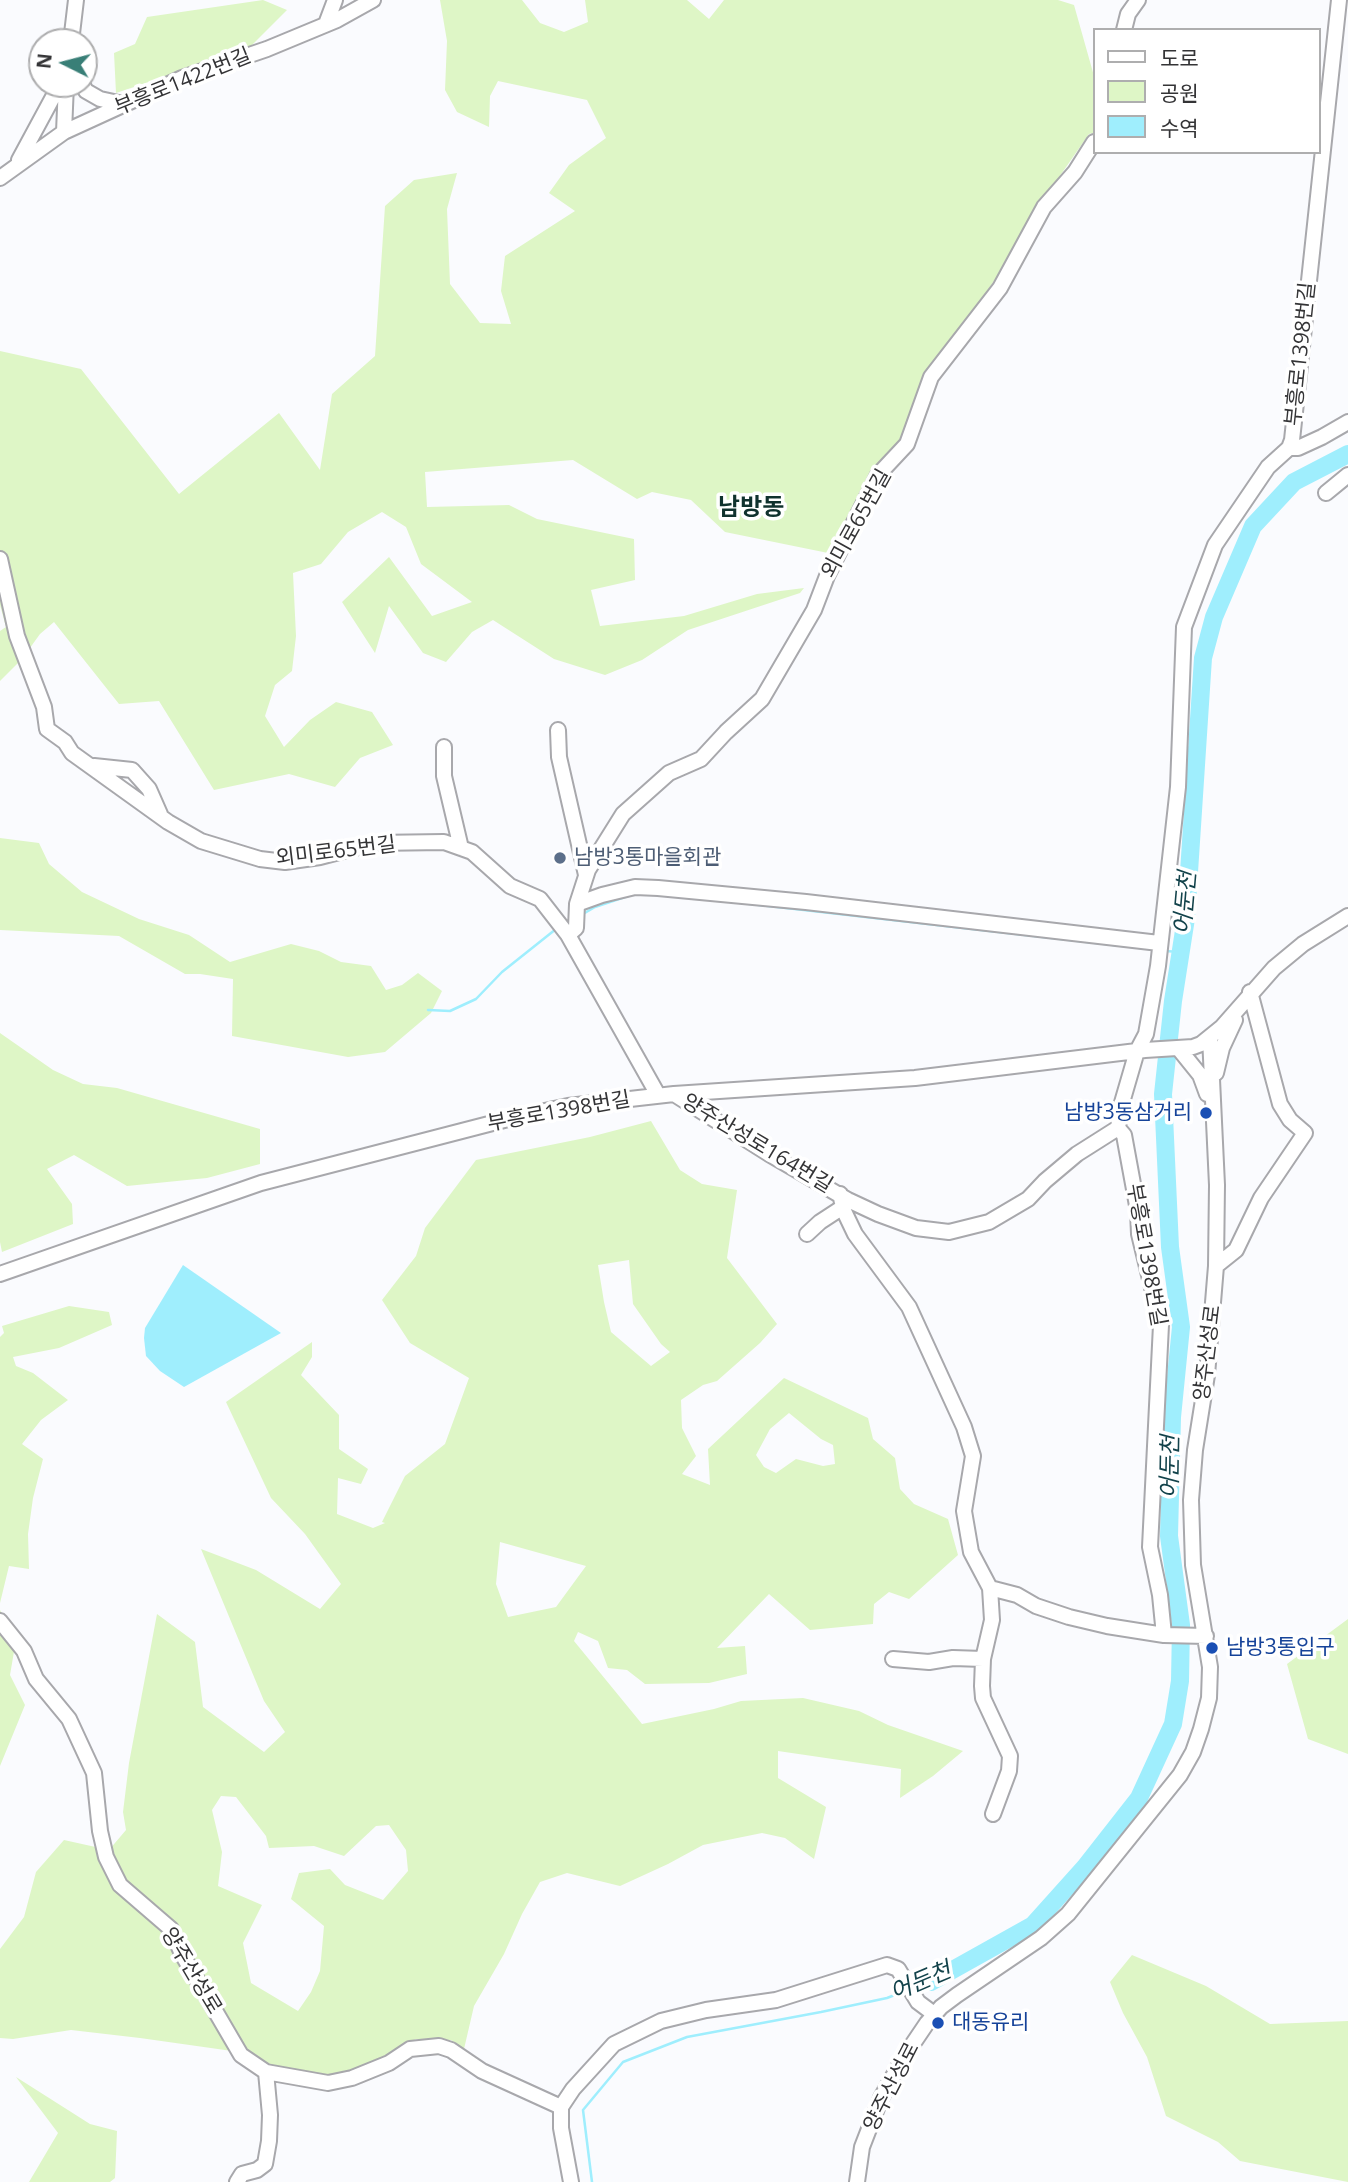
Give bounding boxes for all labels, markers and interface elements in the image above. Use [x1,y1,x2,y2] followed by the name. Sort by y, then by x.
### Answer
[28,28,98,98] north arrow
[1092,28,1320,154] legend
[111,43,255,121] street label: 부흥로1422번길
[1160,44,1199,72] text: 도로
[30,52,58,70] text: N
[1160,79,1199,107] text: 공원
[1160,114,1199,142] text: 수역
[1281,281,1321,427] street label: 부흥로1398번길
[817,465,897,583] street label: 외미로65번길
[718,494,784,522] district label: 남방동
[275,832,397,872] street label: 외미로65번길
[574,845,721,871] place label: 남방3통마을회관
[552,850,568,866] marker: 남방3통마을회관
[1169,870,1203,936] water label: 어둔천
[486,1087,632,1137] street label: 부흥로1398번길
[677,1089,837,1199] street label: 양주산성로164번길
[1064,1100,1192,1126] place label: 남방3동삼거리
[1198,1105,1214,1121] marker: 남방3동삼거리
[1121,1182,1171,1328] street label: 부흥로1398번길
[1190,1304,1226,1402] street label: 양주산성로
[1157,1435,1185,1499] water label: 어둔천
[1226,1635,1335,1661] place label: 남방3통입구
[1204,1640,1220,1656] marker: 남방3통입구
[155,1923,227,2019] street label: 양주산성로
[886,1957,956,2007] water label: 어둔천
[952,2010,1029,2036] place label: 대동유리
[930,2015,946,2031] marker: 대동유리
[859,2038,925,2136] street label: 양주산성로

